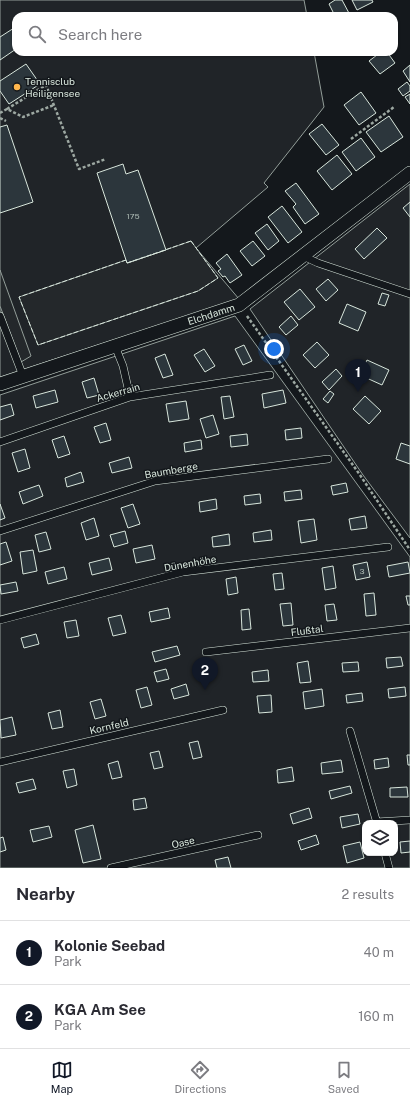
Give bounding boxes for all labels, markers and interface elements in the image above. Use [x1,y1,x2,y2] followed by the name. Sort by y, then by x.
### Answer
[12,12,398,56] search box
[26,23,48,45] icon: search
[58,26,142,43] text: Search here
[25,75,80,99] place label: Tennisclub Heiligensee
[12,82,22,92] marker: Tennisclub Heiligensee
[126,211,140,221] house number: 175
[186,301,236,327] street label: Elchdamm
[264,339,284,359] your location
[345,359,371,392] pin: 1
[95,380,141,404] street label: Ackerrain
[143,459,199,481] street label: Baumberge
[163,552,217,573] street label: Dünenhöhe
[359,566,365,576] house number: 3
[290,622,324,638] street label: Flußtal
[192,657,218,690] pin: 2
[88,716,130,736] street label: Kornfeld
[362,820,398,856] map controls
[362,820,398,856] button: layers
[170,833,196,850] street label: Oase
[16,884,75,904] text: Nearby
[342,887,394,902] text: 2 results
[54,937,165,954] text: Kolonie Seebad
[26,945,32,960] text: 1
[363,945,394,960] text: 40 m
[54,954,82,969] text: Park
[54,1001,146,1018] text: KGA Am See
[25,1009,33,1024] text: 2
[358,1009,394,1024] text: 160 m
[54,1018,82,1033] text: Park
[51,1059,73,1095] tab: Map
[175,1059,226,1095] tab: Directions
[328,1059,359,1095] tab: Saved

